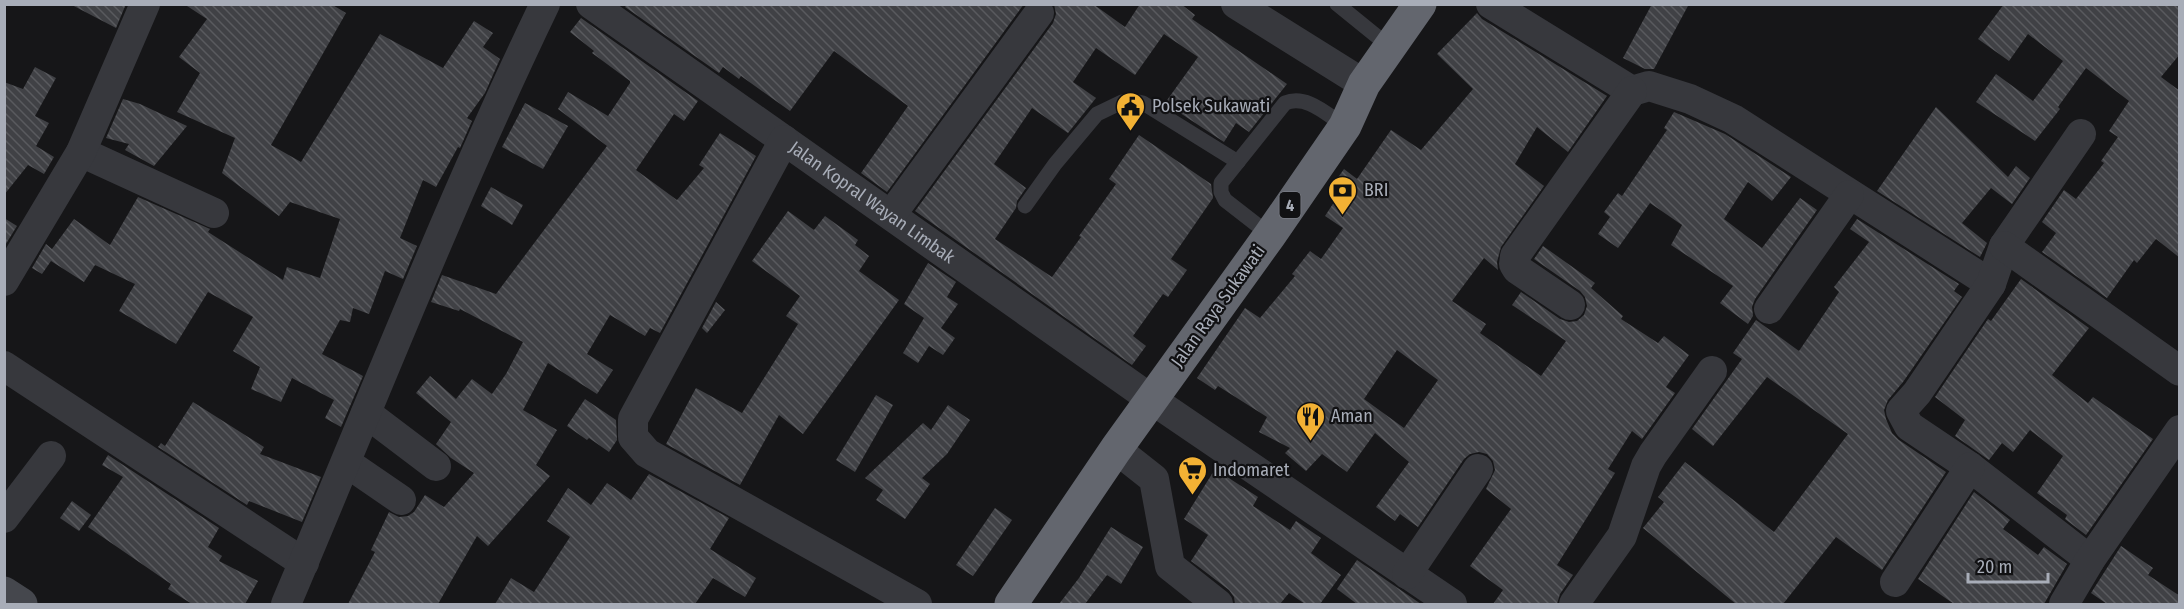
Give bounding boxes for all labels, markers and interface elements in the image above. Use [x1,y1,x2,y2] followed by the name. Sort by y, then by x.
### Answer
[1115,90,1147,132] public building icon: Polsek Sukawati
[1152,95,1270,117] place label: Polsek Sukawati
[785,136,960,269] street label: Jalan Kopral Wayan Limbak
[1327,174,1359,216] bank icon: BRI
[1364,179,1388,201] place label: BRI
[1280,192,1300,218] road number: 4
[1166,241,1270,371] street label: Jalan Raya Sukawati
[1294,400,1326,442] restaurant icon: Aman
[1331,405,1373,427] place label: Aman
[1176,454,1208,496] supermarket icon: Indomaret
[1213,459,1290,481] place label: Indomaret
[1968,546,2048,584] scale bar
[1977,556,2012,578] text: 20 m

